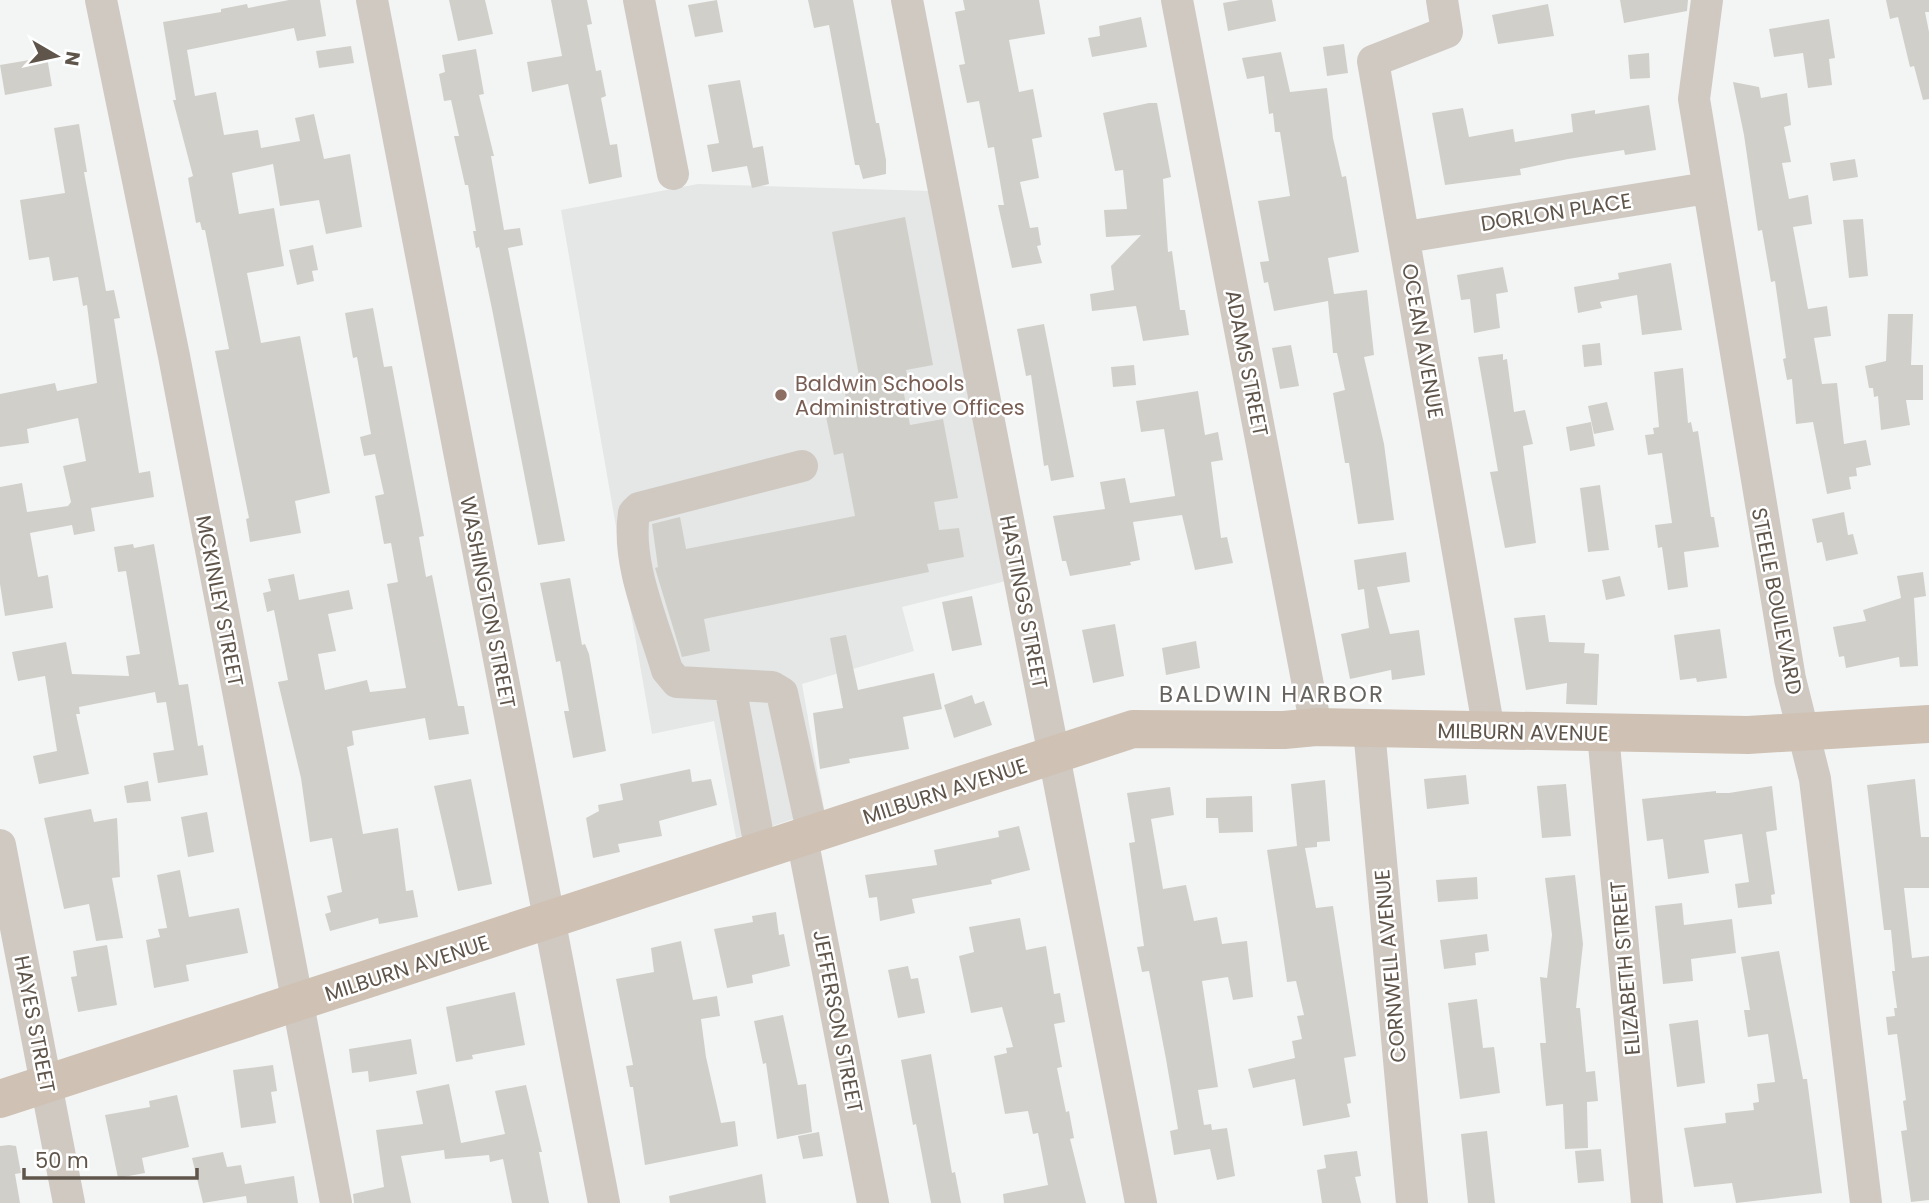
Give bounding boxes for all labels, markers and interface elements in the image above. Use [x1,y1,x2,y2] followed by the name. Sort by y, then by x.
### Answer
[21,21,91,91] north arrow
[58,49,87,68] text: N
[1478,186,1634,238] street label: DORLON PLACE
[1395,261,1451,421] street label: OCEAN AVENUE
[1219,287,1275,439] street label: ADAMS STREET
[795,369,1025,422] place label: Baldwin Schools Administrative Offices
[773,387,789,403] marker: Baldwin Schools Administrative Offices
[453,494,523,710] street label: WASHINGTON STREET
[1745,505,1809,697] street label: STEELE BOULEVARD
[189,513,251,689] street label: MCKINLEY STREET
[993,513,1055,691] street label: HASTINGS STREET
[1159,678,1385,710] district label: BALDWIN HARBOR
[1437,716,1609,748] street label: MILBURN AVENUE
[859,751,1031,831] street label: MILBURN AVENUE
[1367,868,1413,1064] street label: CORNWELL AVENUE
[1603,880,1647,1056] street label: ELIZABETH STREET
[806,927,870,1115] street label: JEFFERSON STREET
[321,928,493,1008] street label: MILBURN AVENUE
[8,953,62,1095] street label: HAYES STREET
[24,1136,198,1180] scale bar
[35,1146,89,1175] text: 50 m

